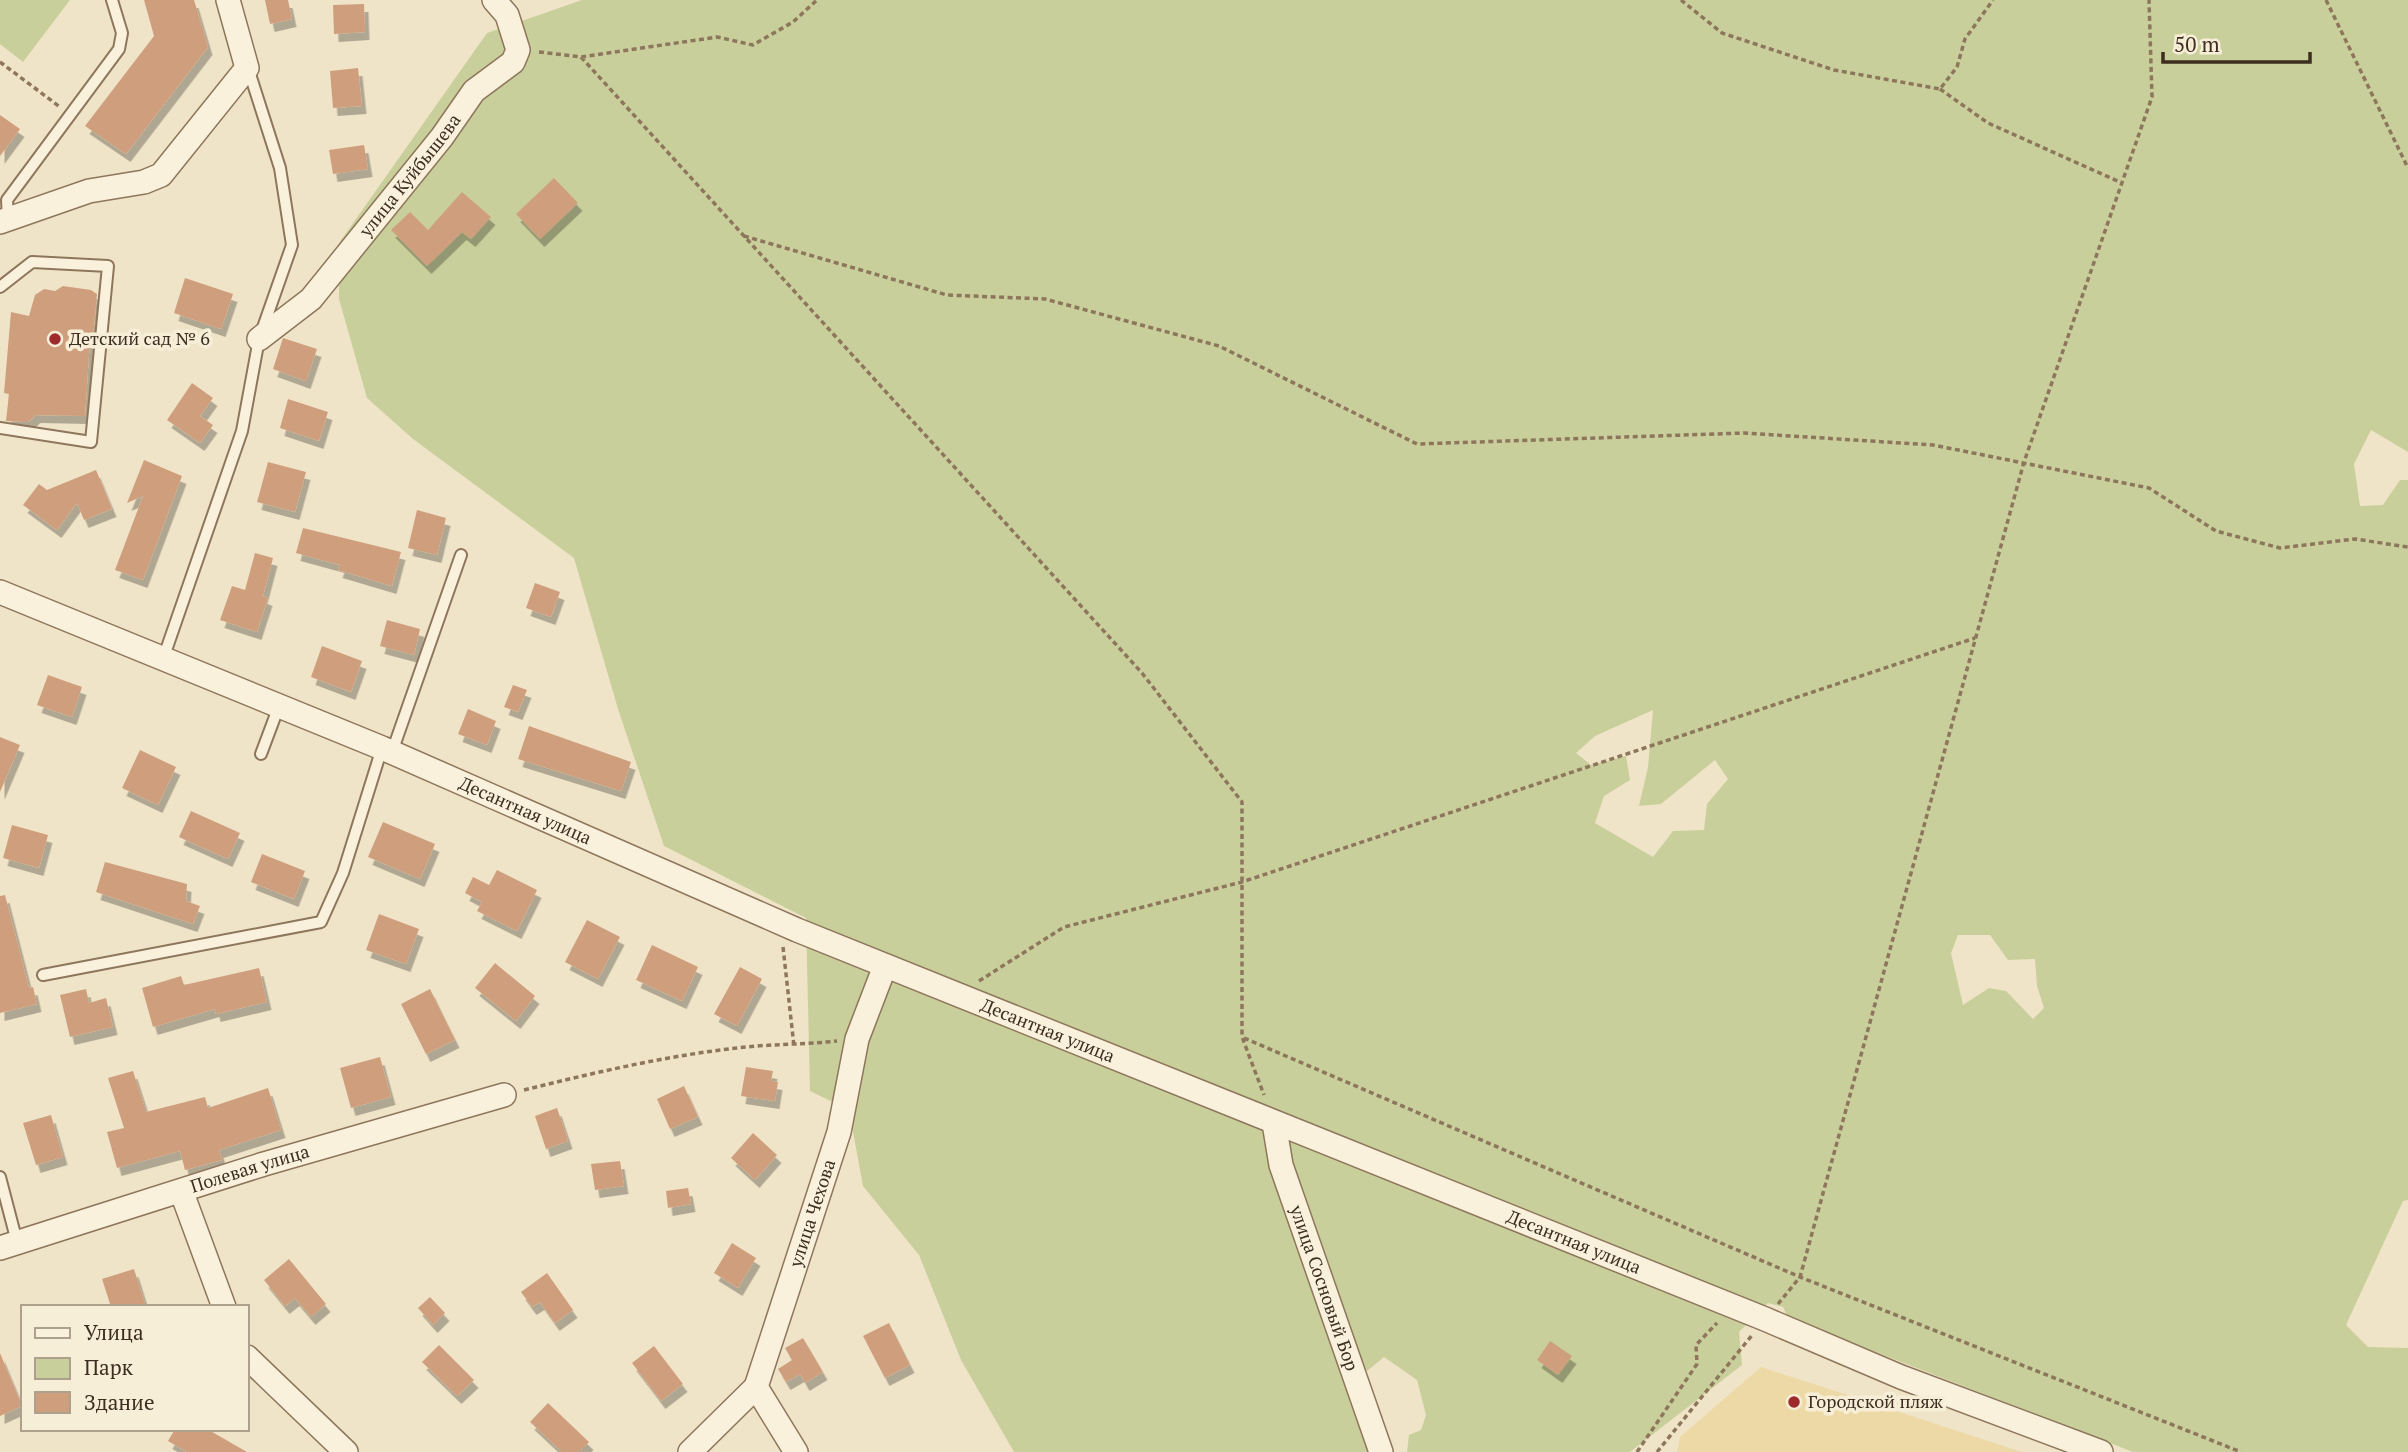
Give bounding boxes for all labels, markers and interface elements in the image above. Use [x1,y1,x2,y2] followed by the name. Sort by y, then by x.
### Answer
[2163,21,2310,65] scale bar
[2174,30,2220,58] text: 50 m
[353,109,465,242] street label: улица Куйбышева
[69,326,210,350] place label: Детский сад № 6
[47,331,63,347] marker: Детский сад № 6
[456,770,596,849] street label: Десантная улица
[978,992,1119,1067] street label: Десантная улица
[187,1139,312,1198] street label: Полевая улица
[783,1156,840,1271] street label: улица Чехова
[1285,1201,1365,1374] street label: улица Сосновый Бор
[1504,1204,1645,1279] street label: Десантная улица
[21,1305,248,1431] legend
[84,1318,144,1346] text: Улица
[84,1353,134,1381] text: Парк
[84,1388,155,1416] text: Здание
[1808,1389,1943,1413] place label: Городской пляж
[1786,1394,1802,1410] marker: Городской пляж

